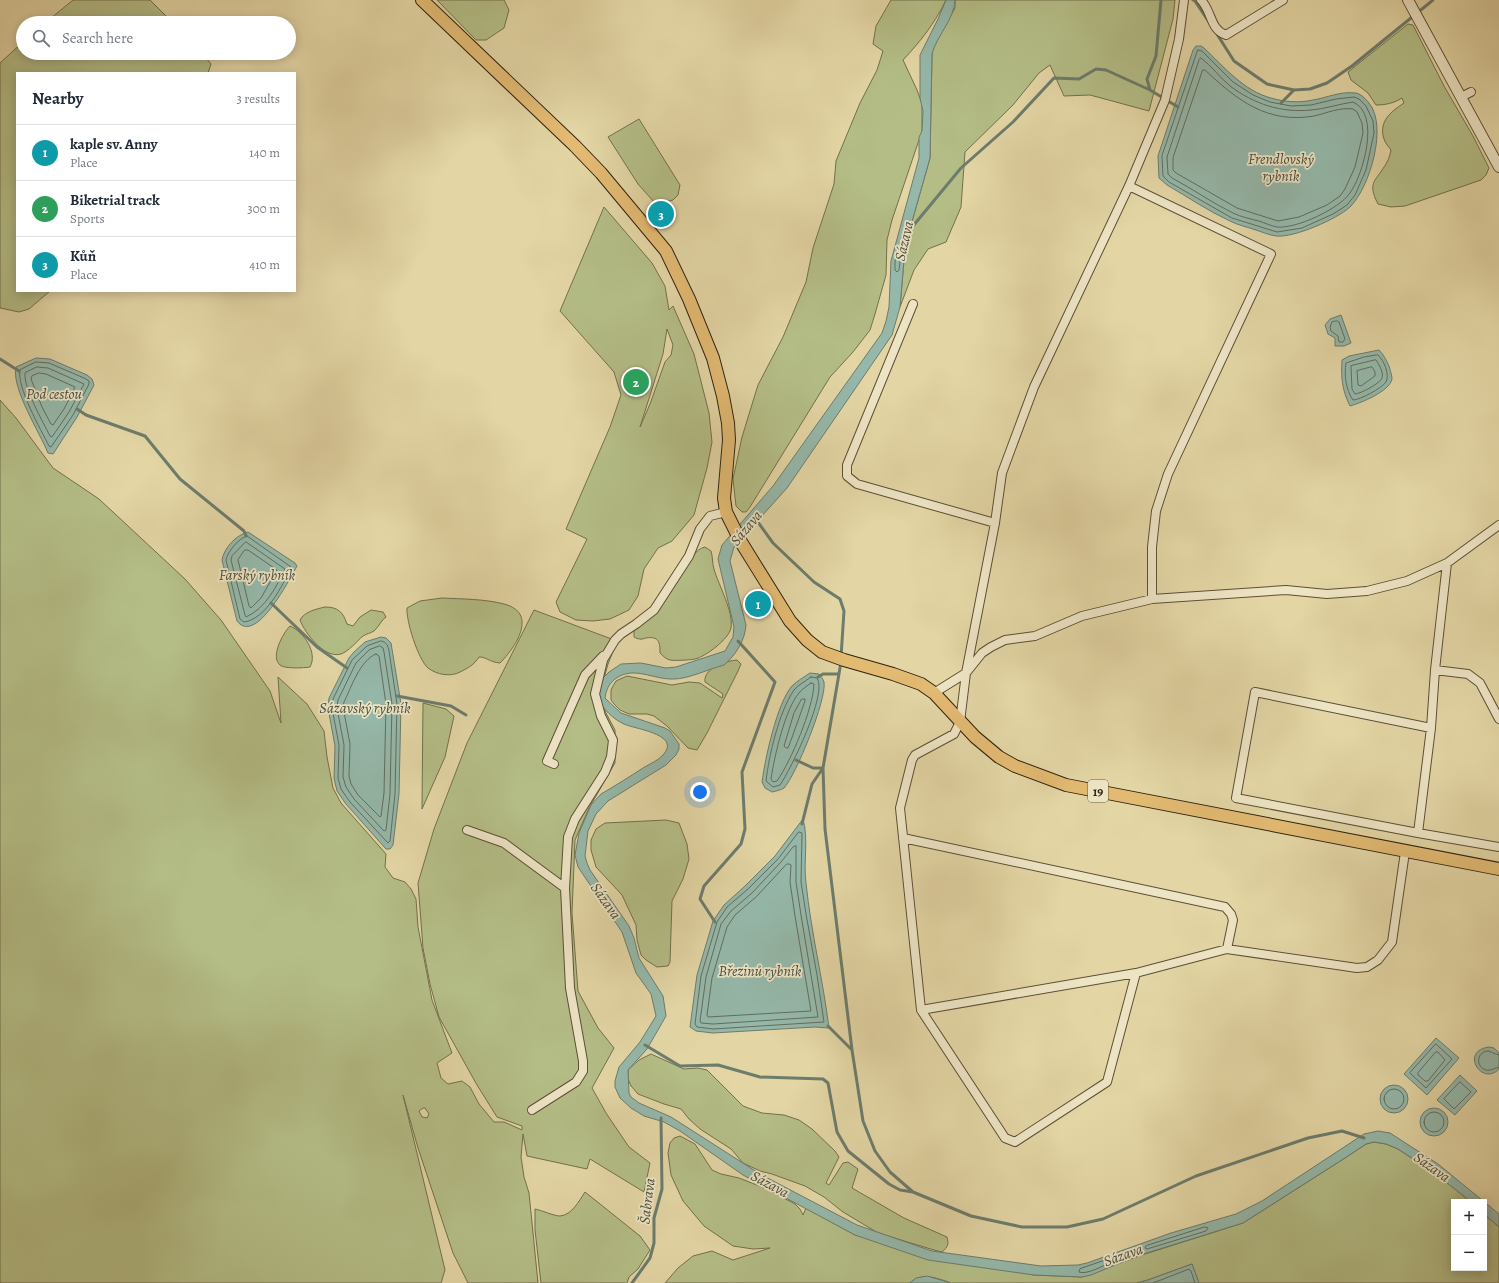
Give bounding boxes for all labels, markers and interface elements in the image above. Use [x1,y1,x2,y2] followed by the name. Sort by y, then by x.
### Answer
[16,16,296,60] search box
[30,27,52,49] icon: search
[62,28,133,48] text: Search here
[32,87,83,110] text: Nearby
[236,90,280,107] text: 3 results
[70,134,158,154] text: kaple sv. Anny
[43,144,47,161] text: 1
[249,144,280,161] text: 140 m
[1248,149,1314,186] water label: Frendlovský rybník
[70,154,98,171] text: Place
[70,190,160,210] text: Biketrial track
[648,199,674,229] pin: 3
[42,200,48,217] text: 2
[247,200,280,217] text: 300 m
[70,210,105,227] text: Sports
[890,219,918,263] water label: Sázava
[70,246,96,266] text: Kůň
[42,256,48,273] text: 3
[249,256,280,273] text: 410 m
[70,266,98,283] text: Place
[623,367,649,397] pin: 2
[26,384,82,404] water label: Pod cestou
[725,506,767,550] water label: Sázava
[219,565,296,585] water label: Farský rybník
[745,589,771,619] pin: 1
[319,698,411,718] water label: Sázavský rybník
[1088,780,1108,802] road number: 19
[690,782,710,802] your location
[586,879,626,923] water label: Sázava
[719,961,802,981] water label: Březinů rybník
[1410,1147,1454,1187] water label: Sázava
[748,1166,793,1202] water label: Sázava
[634,1177,660,1225] water label: Šabrava
[1451,1199,1487,1271] map controls
[1451,1199,1487,1235] button: +
[1451,1235,1487,1271] button: −
[1101,1239,1145,1271] water label: Sázava

